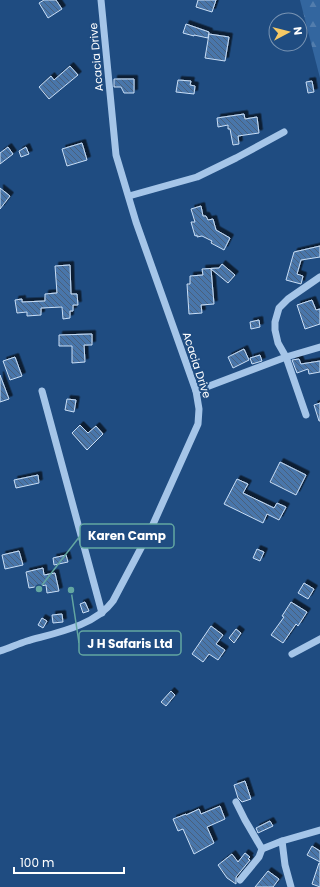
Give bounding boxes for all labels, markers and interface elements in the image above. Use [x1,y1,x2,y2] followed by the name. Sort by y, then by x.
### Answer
[268,12,308,52] north arrow
[85,22,107,92] street label: Acacia Drive
[289,26,306,36] text: N
[179,330,215,400] street label: Acacia Drive
[80,524,174,548] callout: Karen Camp
[88,527,166,544] text: Karen Camp
[79,631,181,655] callout: J H Safaris Ltd
[87,635,173,652] text: J H Safaris Ltd
[14,849,124,875] scale bar
[20,854,54,871] text: 100 m

